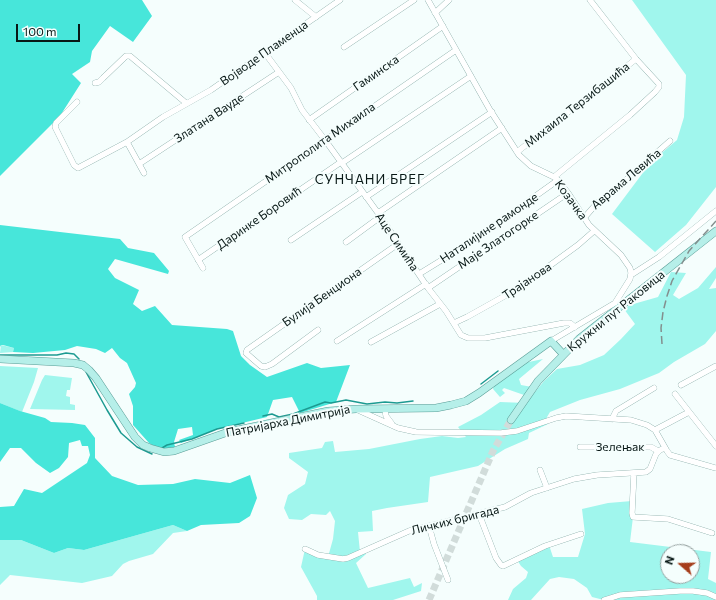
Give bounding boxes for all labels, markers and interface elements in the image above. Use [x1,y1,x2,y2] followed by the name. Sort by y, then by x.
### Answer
[18,16,82,42] scale bar
[217,17,311,89] street label: Војводе Пламенца
[23,24,57,38] text: 100 m
[350,52,402,94] street label: Гаминска
[522,59,632,151] street label: Михаила Терзибашића
[171,90,247,146] street label: Златана Вауде
[262,100,378,186] street label: Митрополита Михаила
[588,146,664,212] street label: Аврама Левића
[315,172,425,188] district label: СУНЧАНИ БРЕГ
[552,177,590,223] street label: Козачка
[214,183,304,253] street label: Даринке Боровић
[437,190,541,266] street label: Наталијине рамонде
[455,208,541,272] street label: Маје Златогорке
[372,210,422,274] street label: Аце Симића
[500,259,554,303] street label: Трајанова
[280,264,364,330] street label: Булија Бенциона
[564,267,668,355] street label: Кружни пут Раковица
[225,402,351,440] street label: Патријарха Димитрија
[595,440,645,454] street label: Зелењак
[410,502,500,538] street label: Личких бригада
[660,544,700,584] north arrow
[662,554,677,566] text: N

